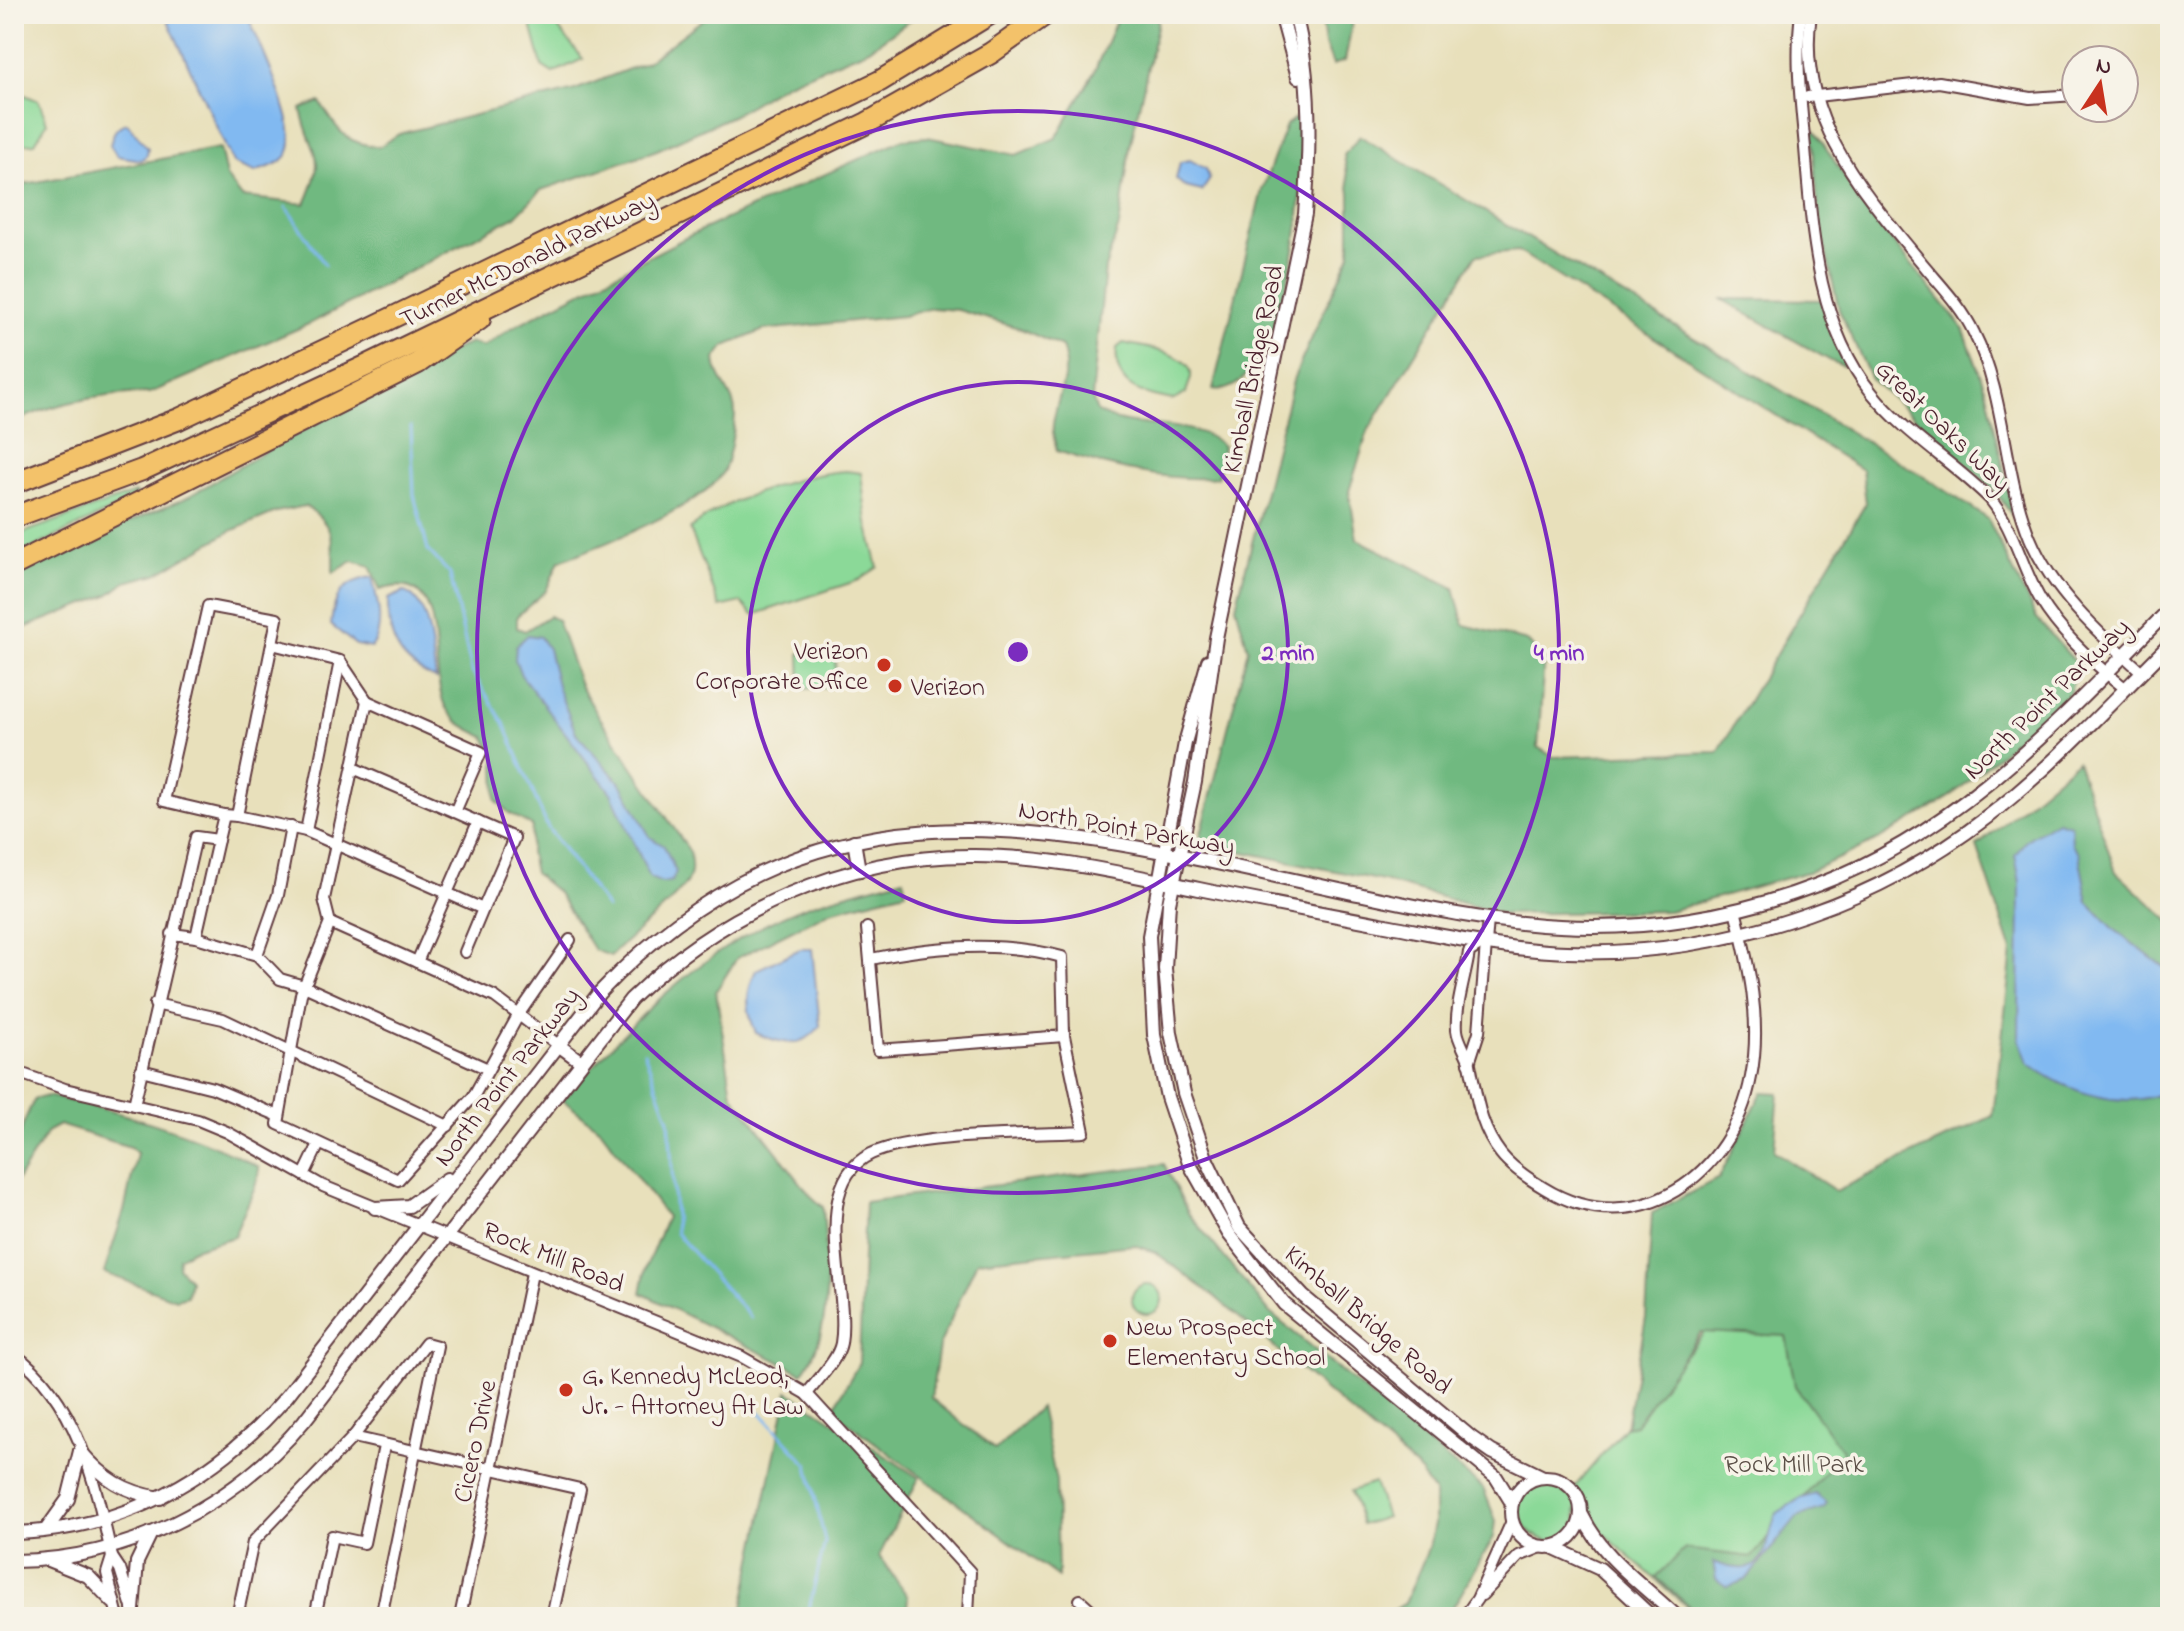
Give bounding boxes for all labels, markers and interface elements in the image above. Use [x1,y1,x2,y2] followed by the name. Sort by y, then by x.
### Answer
[2060,44,2140,124] north arrow
[2093,50,2114,85] text: N
[394,183,662,340] street label: Turner McDonald Parkway
[1214,262,1296,477] street label: Kimball Bridge Road
[1865,352,2018,502] street label: Great Oaks Way
[1956,610,2140,790] street label: North Point Parkway
[695,634,868,702] place label: Verizon Corporate Office
[1261,637,1315,672] text: 2 min
[1534,637,1584,672] text: 4 min
[1004,638,1032,666] centre of rings
[875,656,893,674] marker: Verizon Corporate Office
[910,670,985,708] place label: Verizon
[886,677,904,695] marker: Verizon
[1015,792,1238,868] street label: North Point Parkway
[426,980,591,1176] street label: North Point Parkway
[476,1213,630,1305] street label: Rock Mill Road
[1275,1237,1460,1405] street label: Kimball Bridge Road
[1126,1310,1325,1378] place label: New Prospect Elementary School
[1101,1332,1119,1350] marker: New Prospect Elementary School
[582,1359,803,1427] place label: G. Kennedy McLeod, Jr. - Attorney At Law
[445,1376,509,1506] street label: Cicero Drive
[557,1381,575,1399] marker: G. Kennedy McLeod, Jr. - Attorney At Law
[1724,1447,1865,1485] park label: Rock Mill Park

